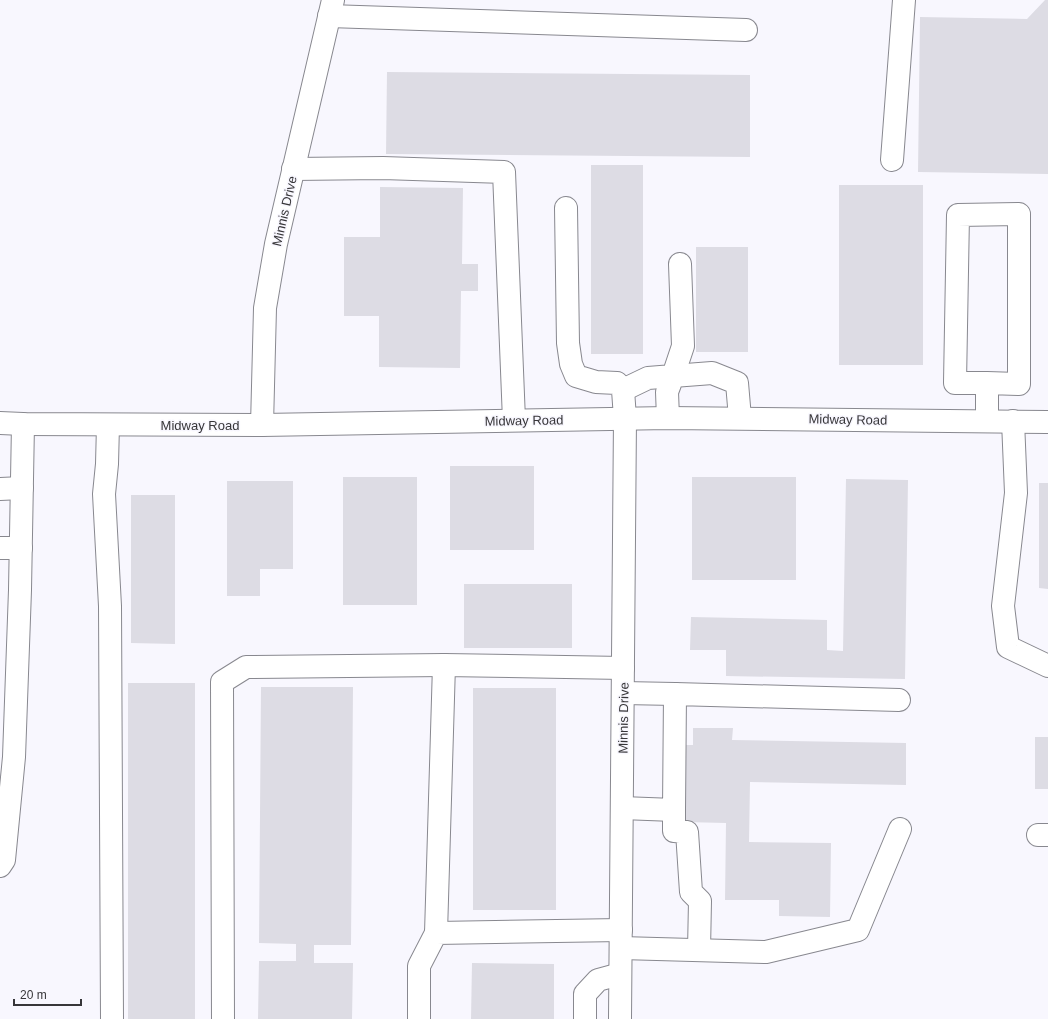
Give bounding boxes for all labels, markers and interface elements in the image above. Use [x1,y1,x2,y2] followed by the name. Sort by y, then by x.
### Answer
[269,175,300,248] street label: Minnis Drive
[808,411,887,428] street label: Midway Road
[485,412,564,429] street label: Midway Road
[161,418,239,433] street label: Midway Road
[615,682,632,754] street label: Minnis Drive
[14,981,81,1007] scale bar
[20,988,47,1002] text: 20 m

